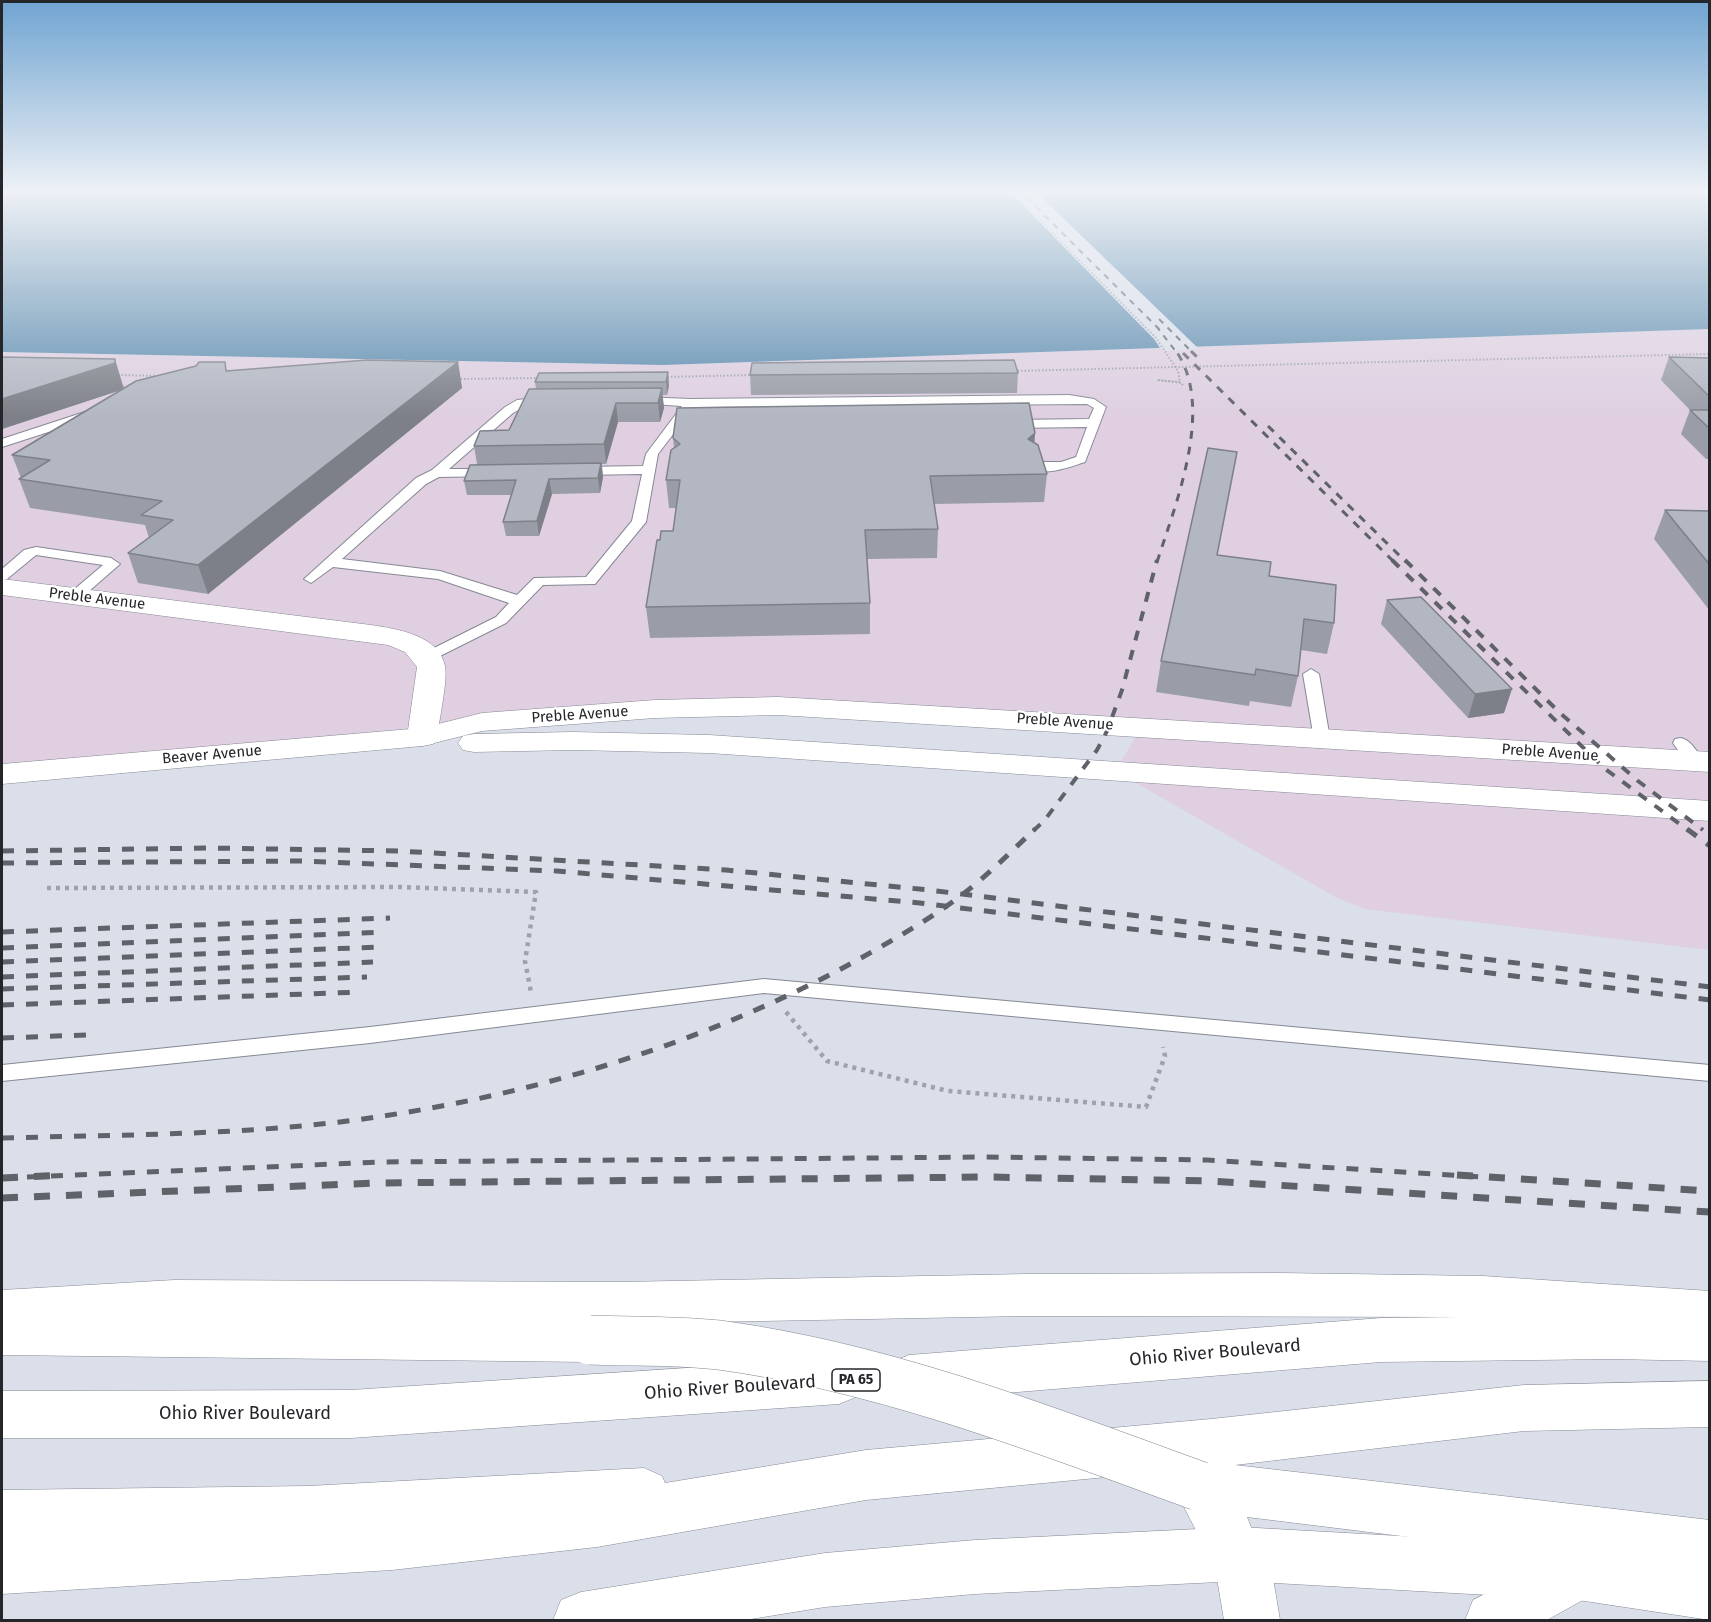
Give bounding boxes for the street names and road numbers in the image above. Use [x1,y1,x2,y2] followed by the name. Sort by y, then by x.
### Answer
[48,584,146,614] street label: Preble Avenue
[531,703,629,727] street label: Preble Avenue
[1016,710,1114,734] street label: Preble Avenue
[1501,741,1599,765] street label: Preble Avenue
[161,742,263,768] street label: Beaver Avenue
[1128,1335,1302,1371] street label: Ohio River Boulevard
[832,1369,880,1391] road number: PA 65
[643,1371,817,1405] street label: Ohio River Boulevard
[159,1403,331,1425] street label: Ohio River Boulevard

